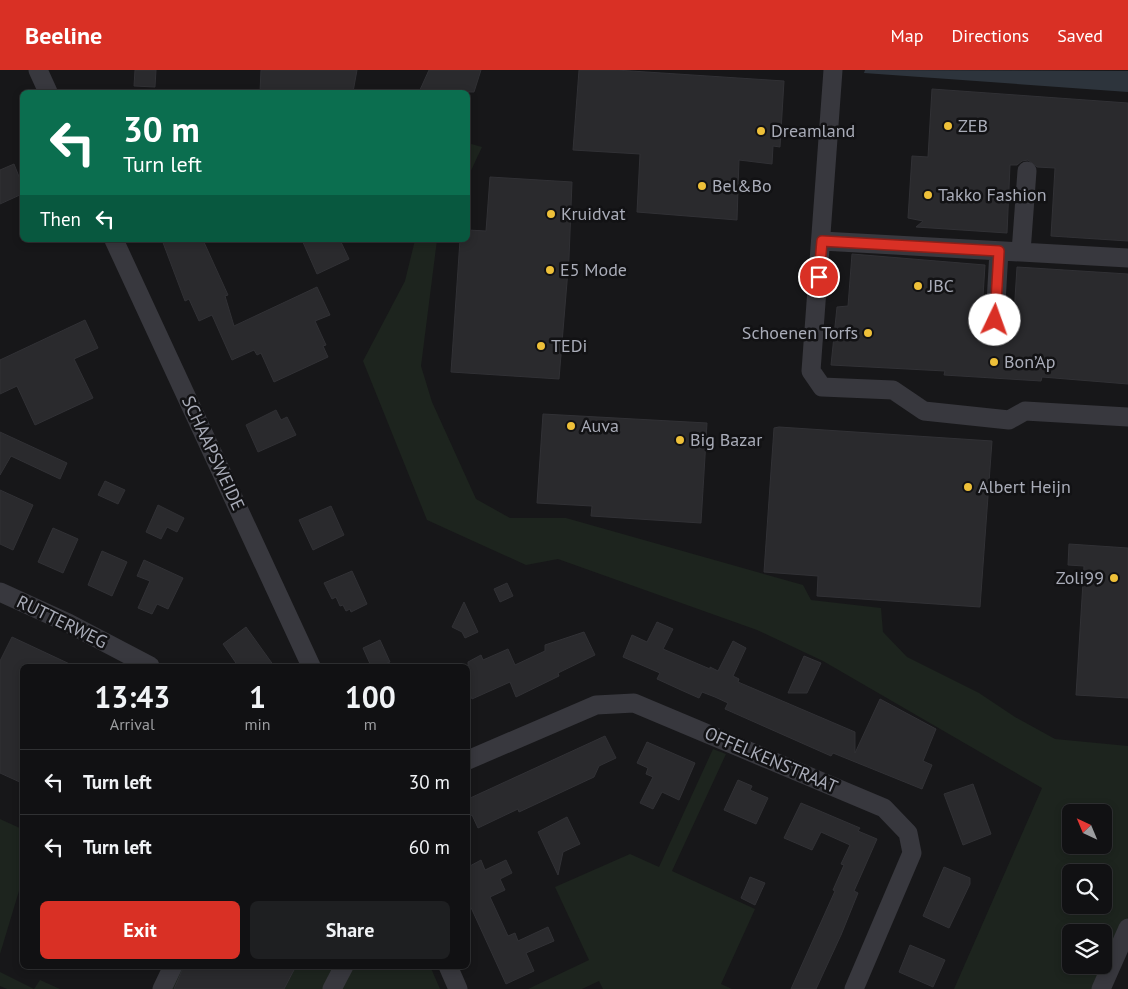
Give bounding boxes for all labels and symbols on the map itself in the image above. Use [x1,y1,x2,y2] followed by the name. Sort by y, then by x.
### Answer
[958,114,988,137] place label: ZEB
[771,119,855,142] place label: Dreamland
[942,120,954,132] marker: ZEB
[755,125,767,137] marker: Dreamland
[712,174,772,197] place label: Bel&Bo
[696,180,708,192] marker: Bel&Bo
[938,183,1047,206] place label: Takko Fashion
[922,189,934,201] marker: Takko Fashion
[561,202,626,225] place label: Kruidvat
[545,208,557,220] marker: Kruidvat
[798,256,840,298] pin
[560,258,627,281] place label: E5 Mode
[544,264,556,276] marker: E5 Mode
[927,274,954,297] place label: JBC
[912,280,924,292] marker: JBC
[968,293,1020,345] position arrow
[742,321,858,344] place label: Schoenen Torfs
[862,327,874,339] marker: Schoenen Torfs
[551,334,587,357] place label: TEDi
[535,340,547,352] marker: TEDi
[1004,350,1056,373] place label: Bon’Ap
[988,356,1000,368] marker: Bon’Ap
[177,392,250,514] street label: SCHAAPSWEIDE
[581,414,619,437] place label: Auva
[565,420,577,432] marker: Auva
[690,428,762,451] place label: Big Bazar
[674,434,686,446] marker: Big Bazar
[978,475,1071,498] place label: Albert Heijn
[962,481,974,493] marker: Albert Heijn
[1056,566,1104,589] place label: Zoli99
[1108,572,1120,584] marker: Zoli99
[13,590,111,653] street label: RUTTERWEG
[701,721,841,798] street label: OFFELKENSTRAAT
[1062,804,1112,854] north arrow

